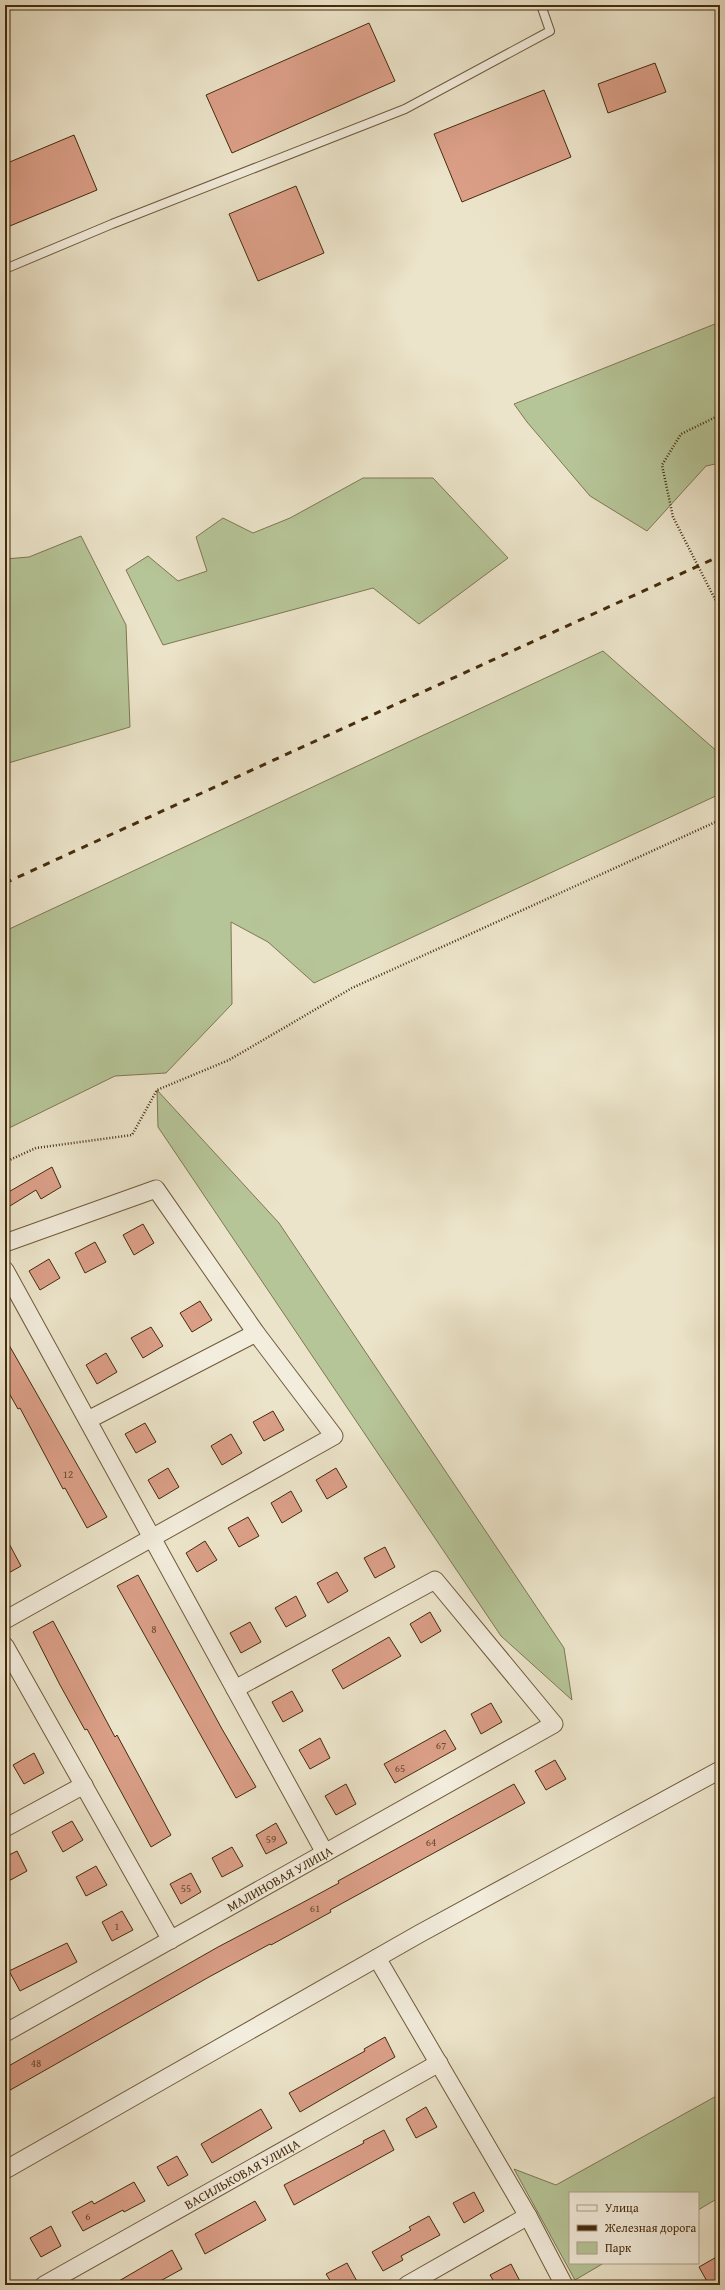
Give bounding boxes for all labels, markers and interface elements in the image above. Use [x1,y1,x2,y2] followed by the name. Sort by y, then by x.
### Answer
[63,1466,73,1482] house number: 12
[151,1621,157,1637] house number: 8
[436,1737,446,1753] house number: 67
[395,1760,405,1776] house number: 65
[266,1831,276,1847] house number: 59
[426,1834,436,1850] house number: 64
[223,1841,336,1916] street label: МАЛИНОВАЯ УЛИЦА
[181,1880,191,1896] house number: 55
[310,1900,320,1916] house number: 61
[114,1918,120,1934] house number: 1
[31,2055,41,2071] house number: 48
[181,2134,303,2214] street label: ВАСИЛЬКОВАЯ УЛИЦА
[569,2192,699,2264] legend
[605,2199,639,2216] text: Улица
[85,2208,91,2224] house number: 6
[604,2219,696,2236] text: Железная дорога
[605,2239,632,2256] text: Парк

